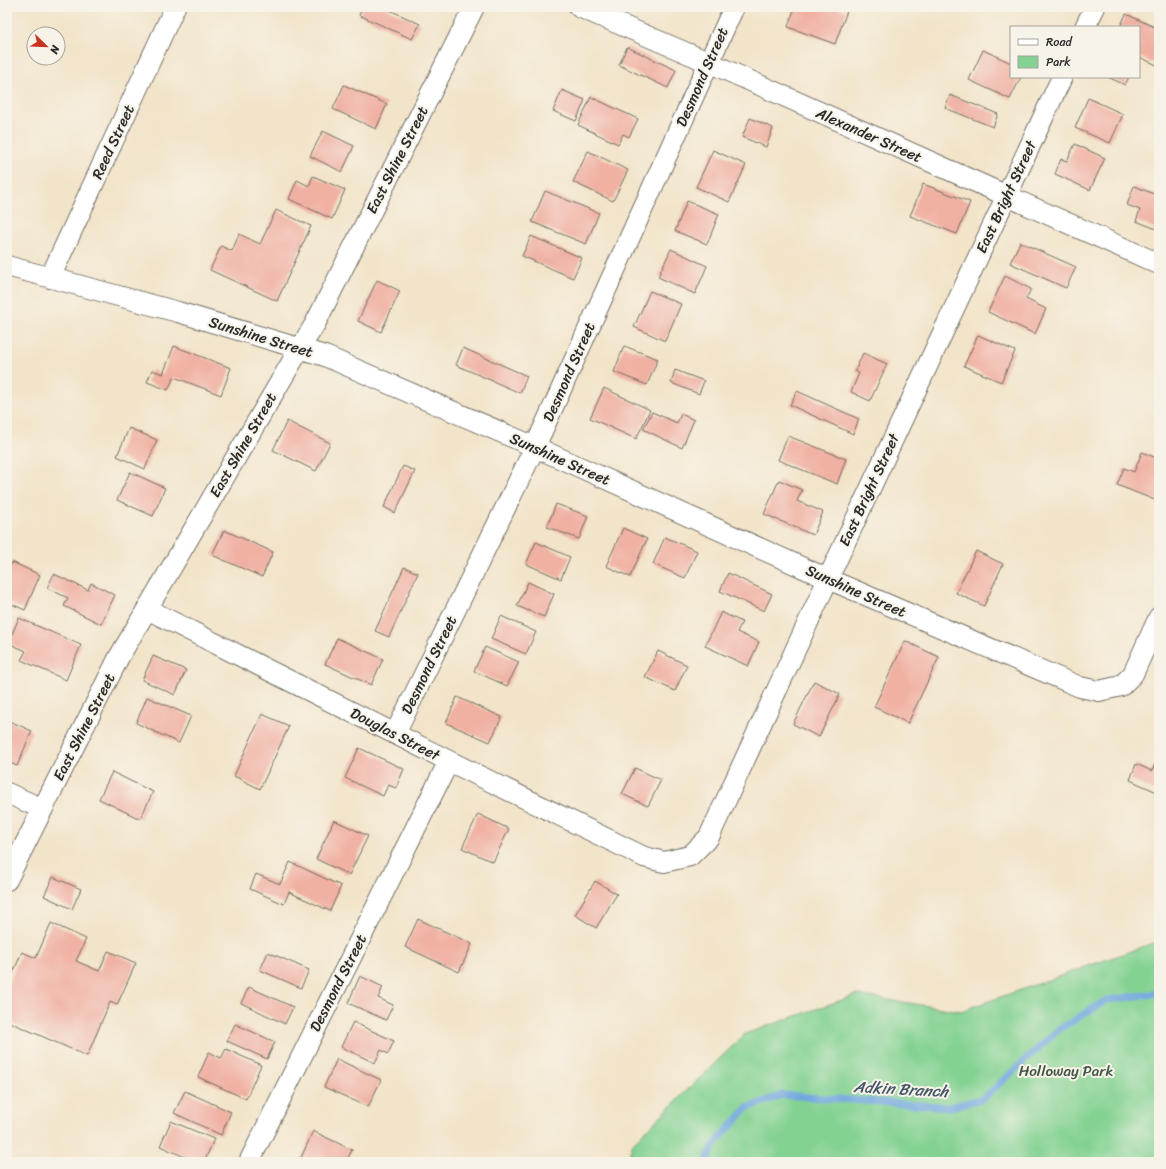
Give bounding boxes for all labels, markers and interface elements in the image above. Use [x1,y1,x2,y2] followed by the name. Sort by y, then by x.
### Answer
[668,23,736,131] street label: Desmond Street
[26,26,66,66] north arrow
[1010,26,1140,78] legend
[1046,31,1073,53] text: Road
[44,42,65,57] text: N
[1046,51,1071,73] text: Park
[84,100,142,184] street label: Reed Street
[811,100,927,170] street label: Alexander Street
[359,101,436,218] street label: East Shine Street
[968,135,1044,258] street label: East Bright Street
[206,309,317,365] street label: Sunshine Street
[535,318,603,426] street label: Desmond Street
[202,387,284,503] street label: East Shine Street
[505,425,615,493] street label: Sunshine Street
[831,428,907,551] street label: East Bright Street
[801,557,911,625] street label: Sunshine Street
[394,611,464,719] street label: Desmond Street
[46,668,123,785] street label: East Shine Street
[346,700,445,768] street label: Douglas Street
[302,929,374,1036] street label: Desmond Street
[1019,1058,1113,1084] park label: Holloway Park
[852,1072,950,1106] water label: Adkin Branch

